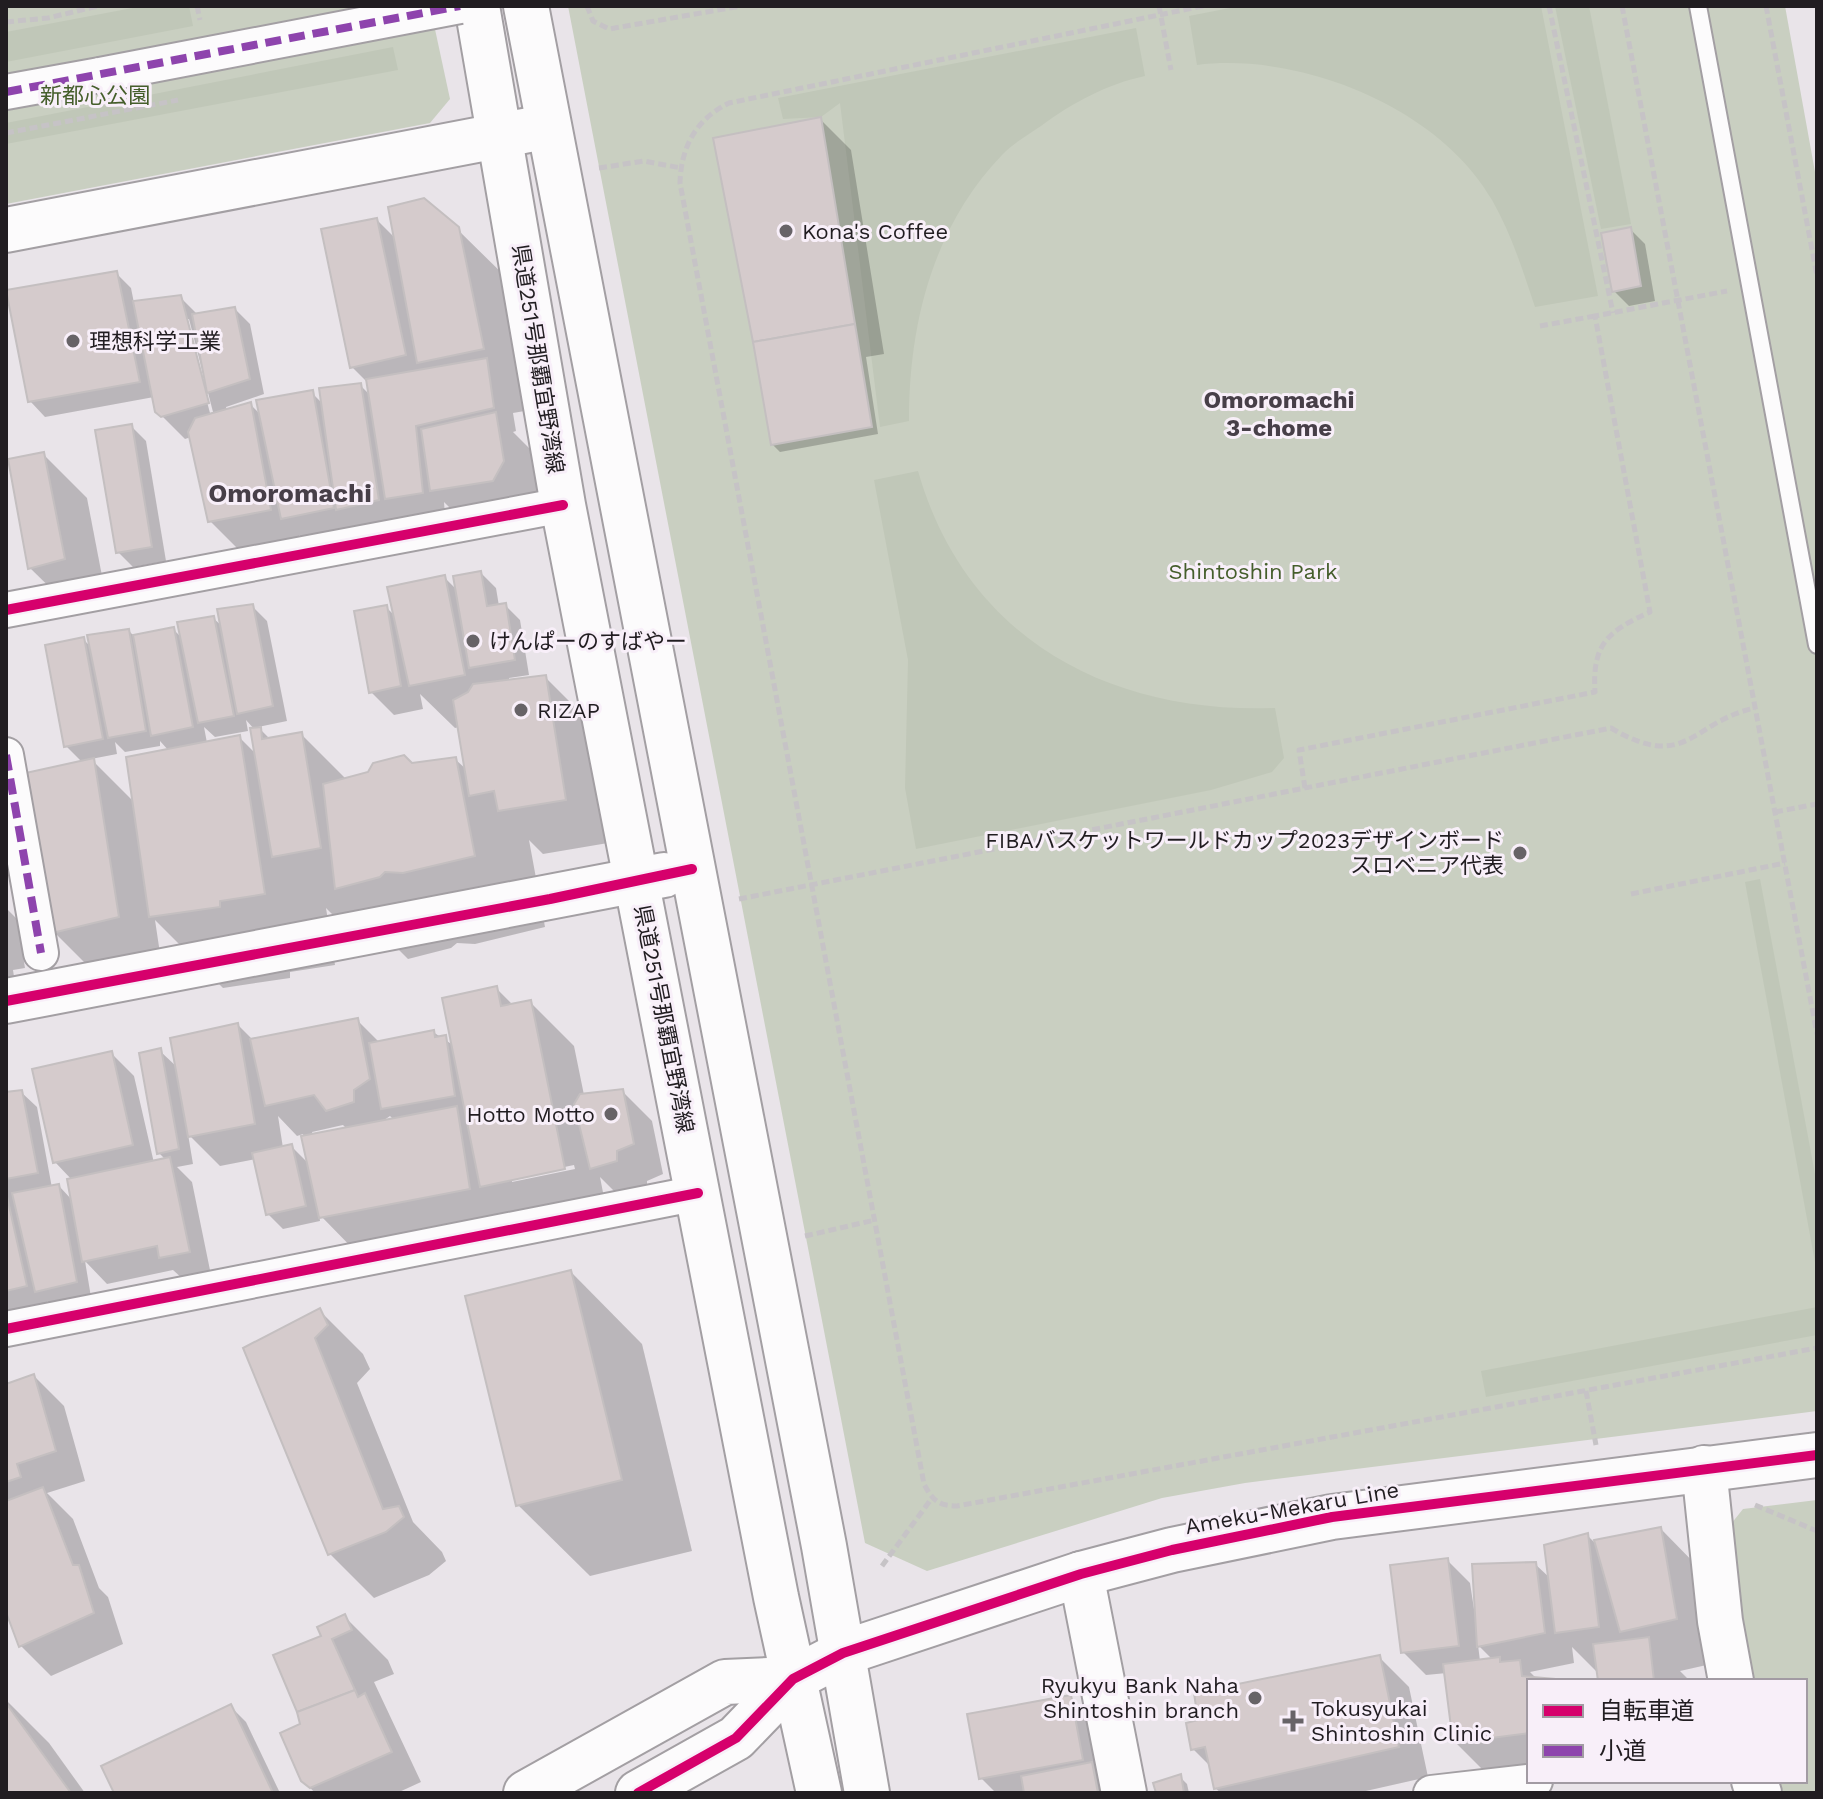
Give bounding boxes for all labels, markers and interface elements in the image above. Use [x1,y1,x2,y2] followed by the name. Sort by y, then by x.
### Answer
[40,83,150,108] park label: 新都心公園
[802,219,948,244] place label: Kona's Coffee
[777,222,795,240] marker: Kona's Coffee
[507,242,569,476] street label: 県道251号那覇宜野湾線
[89,329,221,354] place label: 理想科学工業
[64,332,82,350] marker: 理想科学工業
[1203,386,1355,442] district label: Omoromachi 3-chome
[208,478,372,508] district label: Omoromachi
[1169,559,1337,584] park label: Shintoshin Park
[489,629,687,654] place label: けんぱーのすばやー
[464,632,482,650] marker: けんぱーのすばやー
[537,698,600,723] place label: RIZAP
[512,701,530,719] marker: RIZAP
[985,828,1504,878] place label: FIBAバスケットワールドカップ2023デザインボード スロベニア代表
[1511,844,1529,862] marker: FIBAバスケットワールドカップ2023デザインボード スロベニア代表
[630,903,698,1135] street label: 県道251号那覇宜野湾線
[466,1102,595,1127] place label: Hotto Motto
[602,1105,620,1123] marker: Hotto Motto
[1183,1477,1401,1539] street label: Ameku-Mekaru Line
[1041,1673,1239,1723] place label: Ryukyu Bank Naha Shintoshin branch
[1527,1679,1807,1783] legend
[1246,1689,1264,1707] marker: Ryukyu Bank Naha Shintoshin branch
[1311,1696,1492,1746] place label: Tokusyukai Shintoshin Clinic
[1599,1697,1695,1725] text: 自転車道
[1282,1710,1304,1732] marker: Tokusyukai Shintoshin Clinic
[1599,1737,1647,1765] text: 小道

